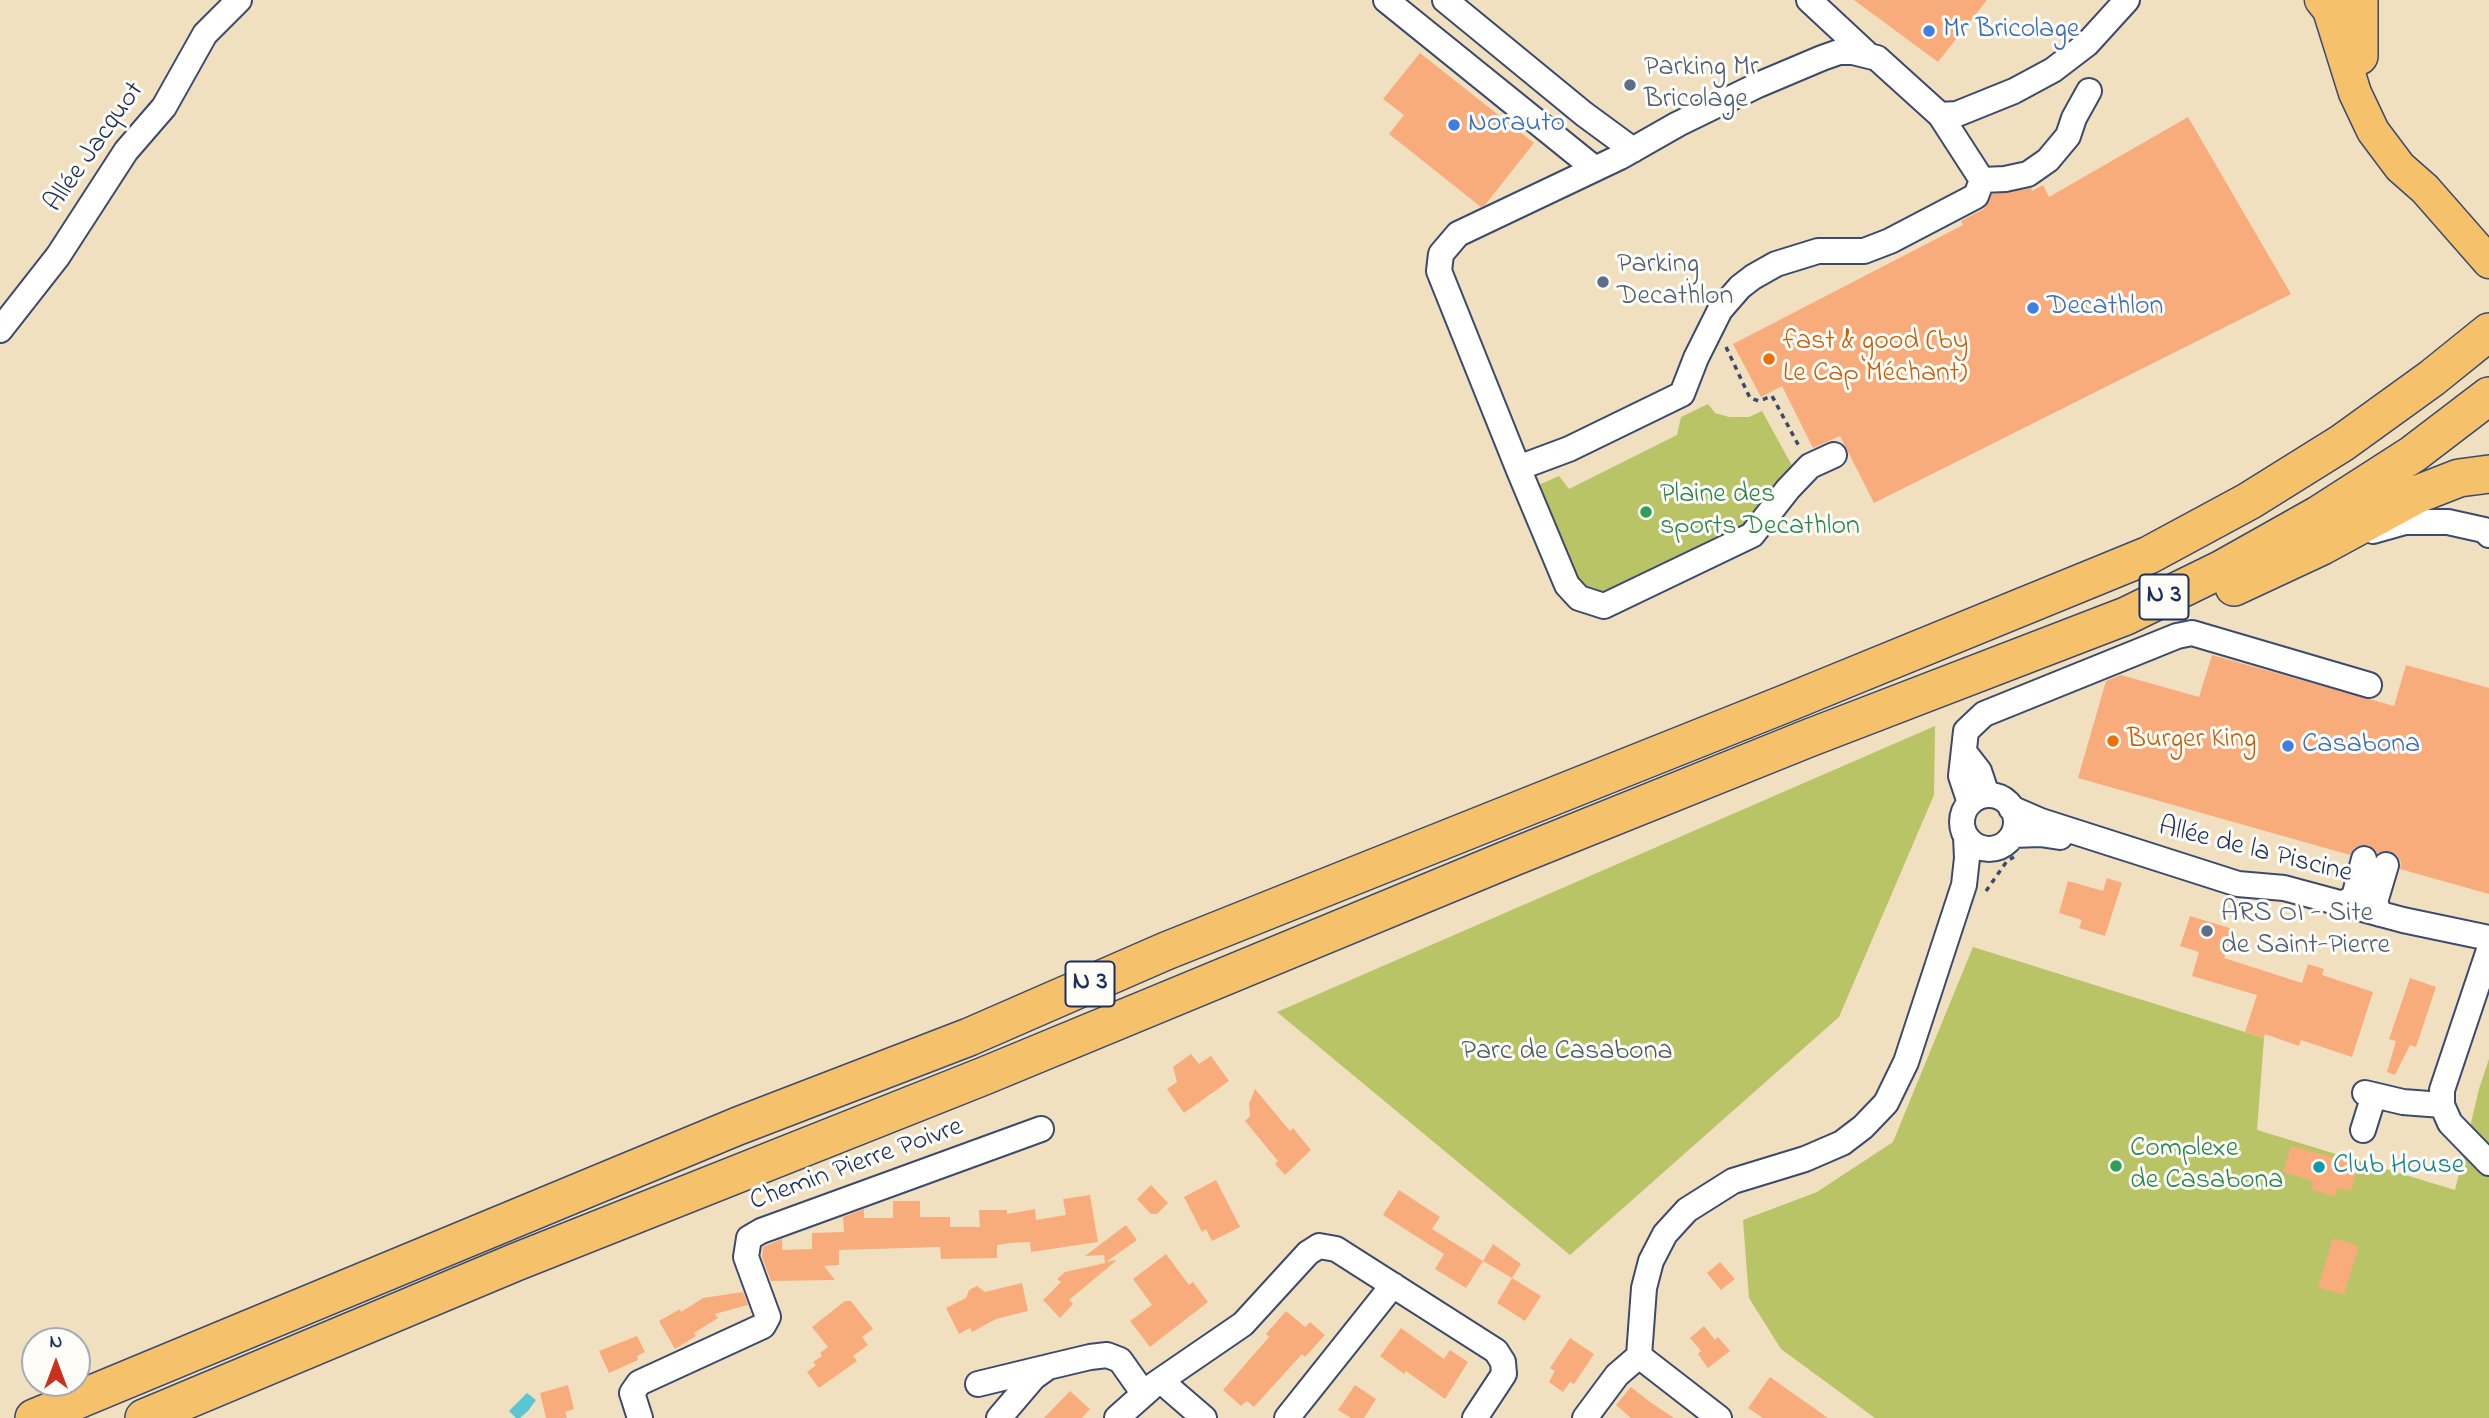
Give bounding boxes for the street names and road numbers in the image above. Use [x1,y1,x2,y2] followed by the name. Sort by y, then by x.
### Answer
[39,76,153,220] street label: Allée Jacquot
[2140,575,2188,620] road number: N 3
[2155,812,2355,892] street label: Allée de la Piscine
[1066,962,1114,1007] road number: N 3
[746,1112,968,1220] street label: Chemin Pierre Poivre

